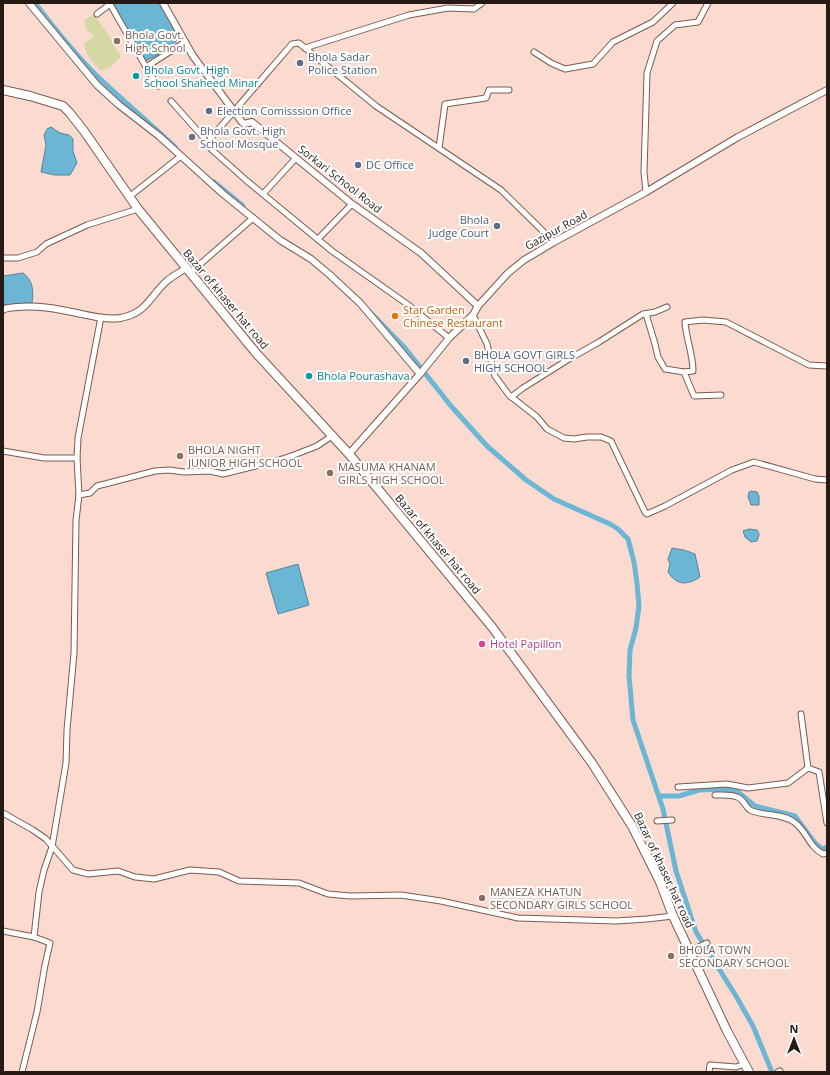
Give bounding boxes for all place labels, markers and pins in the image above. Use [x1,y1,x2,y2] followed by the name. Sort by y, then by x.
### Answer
[125,27,186,55] place label: Bhola Govt. High School
[112,36,122,46] marker: Bhola Govt. High School
[308,49,377,77] place label: Bhola Sadar Police Station
[295,58,305,68] marker: Bhola Sadar Police Station
[144,62,259,90] place label: Bhola Govt. High School Shaheed Minar
[131,71,141,81] marker: Bhola Govt. High School Shaheed Minar
[217,103,352,118] place label: Election Comisssion Office
[204,106,214,116] marker: Election Comisssion Office
[200,123,286,151] place label: Bhola Govt. High School Mosque
[187,132,197,142] marker: Bhola Govt. High School Mosque
[366,157,414,172] place label: DC Office
[353,160,363,170] marker: DC Office
[428,212,489,240] place label: Bhola Judge Court
[492,221,502,231] marker: Bhola Judge Court
[403,302,503,330] place label: Star Garden Chinese Restaurant
[390,311,400,321] marker: Star Garden Chinese Restaurant
[474,347,575,375] place label: BHOLA GOVT GIRLS HIGH SCHOOL
[461,356,471,366] marker: BHOLA GOVT GIRLS HIGH SCHOOL
[317,368,410,383] place label: Bhola Pourashava
[304,371,314,381] marker: Bhola Pourashava
[187,442,303,470] place label: BHOLA NIGHT JUNIOR HIGH SCHOOL
[175,451,185,461] marker: BHOLA NIGHT JUNIOR HIGH SCHOOL
[338,459,445,487] place label: MASUMA KHANAM GIRLS HIGH SCHOOL
[325,468,335,478] marker: MASUMA KHANAM GIRLS HIGH SCHOOL
[490,636,562,651] place label: Hotel Papillon
[477,639,487,649] marker: Hotel Papillon
[490,884,633,912] place label: MANEZA KHATUN SECONDARY GIRLS SCHOOL
[477,893,487,903] marker: MANEZA KHATUN SECONDARY GIRLS SCHOOL
[679,942,790,970] place label: BHOLA TOWN SECONDARY SCHOOL
[666,951,676,961] marker: BHOLA TOWN SECONDARY SCHOOL

